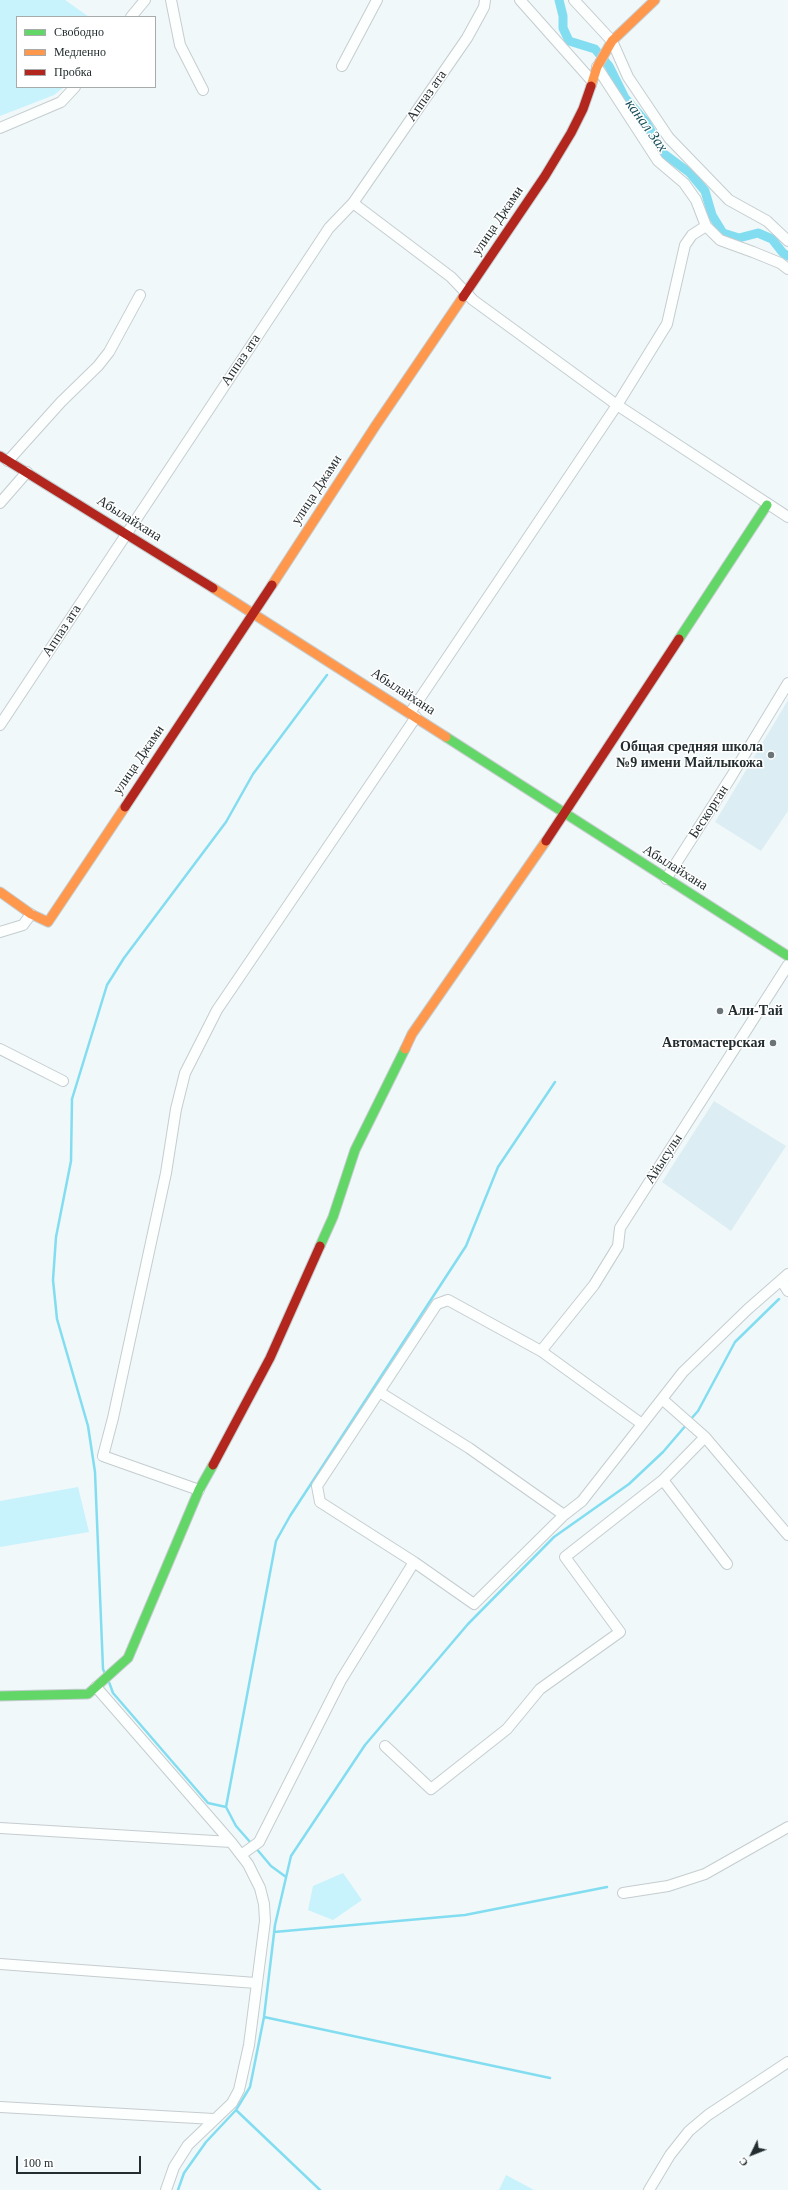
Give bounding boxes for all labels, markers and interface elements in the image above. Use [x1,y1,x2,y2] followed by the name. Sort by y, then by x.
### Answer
[16,16,156,88] legend
[54,25,104,39] text: Свободно
[54,45,106,59] text: Медленно
[54,65,92,79] text: Пробка
[403,67,451,125] street label: Аппаз ата
[621,96,671,156] water label: канал Зах
[469,183,527,259] street label: улица Джами
[218,331,264,389] street label: Аппаз ата
[288,452,346,528] street label: улица Джами
[93,492,165,546] street label: Абылайхана
[39,602,85,660] street label: Аппаз ата
[368,665,438,719] street label: Абылайхана
[110,722,168,798] street label: улица Джами
[616,739,763,772] place label: Общая средняя школа №9 имени Майлыкожа
[766,750,776,760] marker: Общая средняя школа №9 имени Майлыкожа
[686,782,732,842] street label: Бескорган
[639,841,711,895] street label: Абылайхана
[728,1003,783,1019] place label: Али-Тай
[715,1006,725,1016] marker: Али-Тай
[662,1035,765,1051] place label: Автомастерская
[768,1038,778,1048] marker: Автомастерская
[642,1131,686,1187] street label: Айысулы
[732,2134,772,2174] north arrow
[18,2148,143,2174] scale bar
[736,2155,750,2169] text: С
[23,2156,53,2170] text: 100 m

